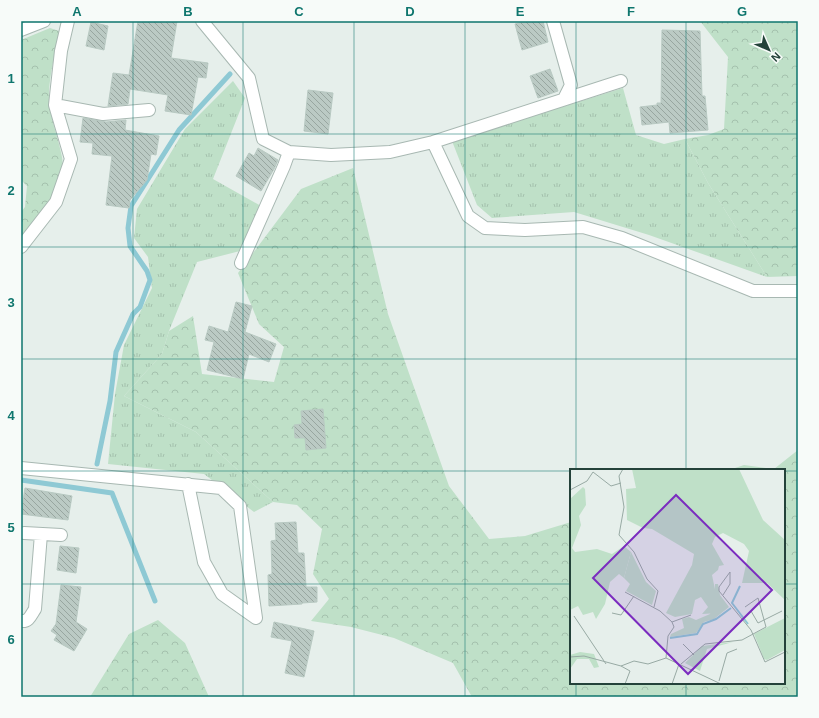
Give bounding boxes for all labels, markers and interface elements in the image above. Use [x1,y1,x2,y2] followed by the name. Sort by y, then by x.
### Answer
[72,4,82,19] text: A
[183,4,193,19] text: B
[294,4,304,19] text: C
[405,4,415,19] text: D
[516,4,525,19] text: E
[627,4,635,19] text: F
[737,4,747,19] text: G
[749,30,789,70] north arrow
[769,50,783,64] text: N
[7,71,15,86] text: 1
[7,183,15,198] text: 2
[7,295,15,310] text: 3
[7,408,15,423] text: 4
[570,469,785,684] inset map
[7,520,15,535] text: 5
[7,632,15,647] text: 6

